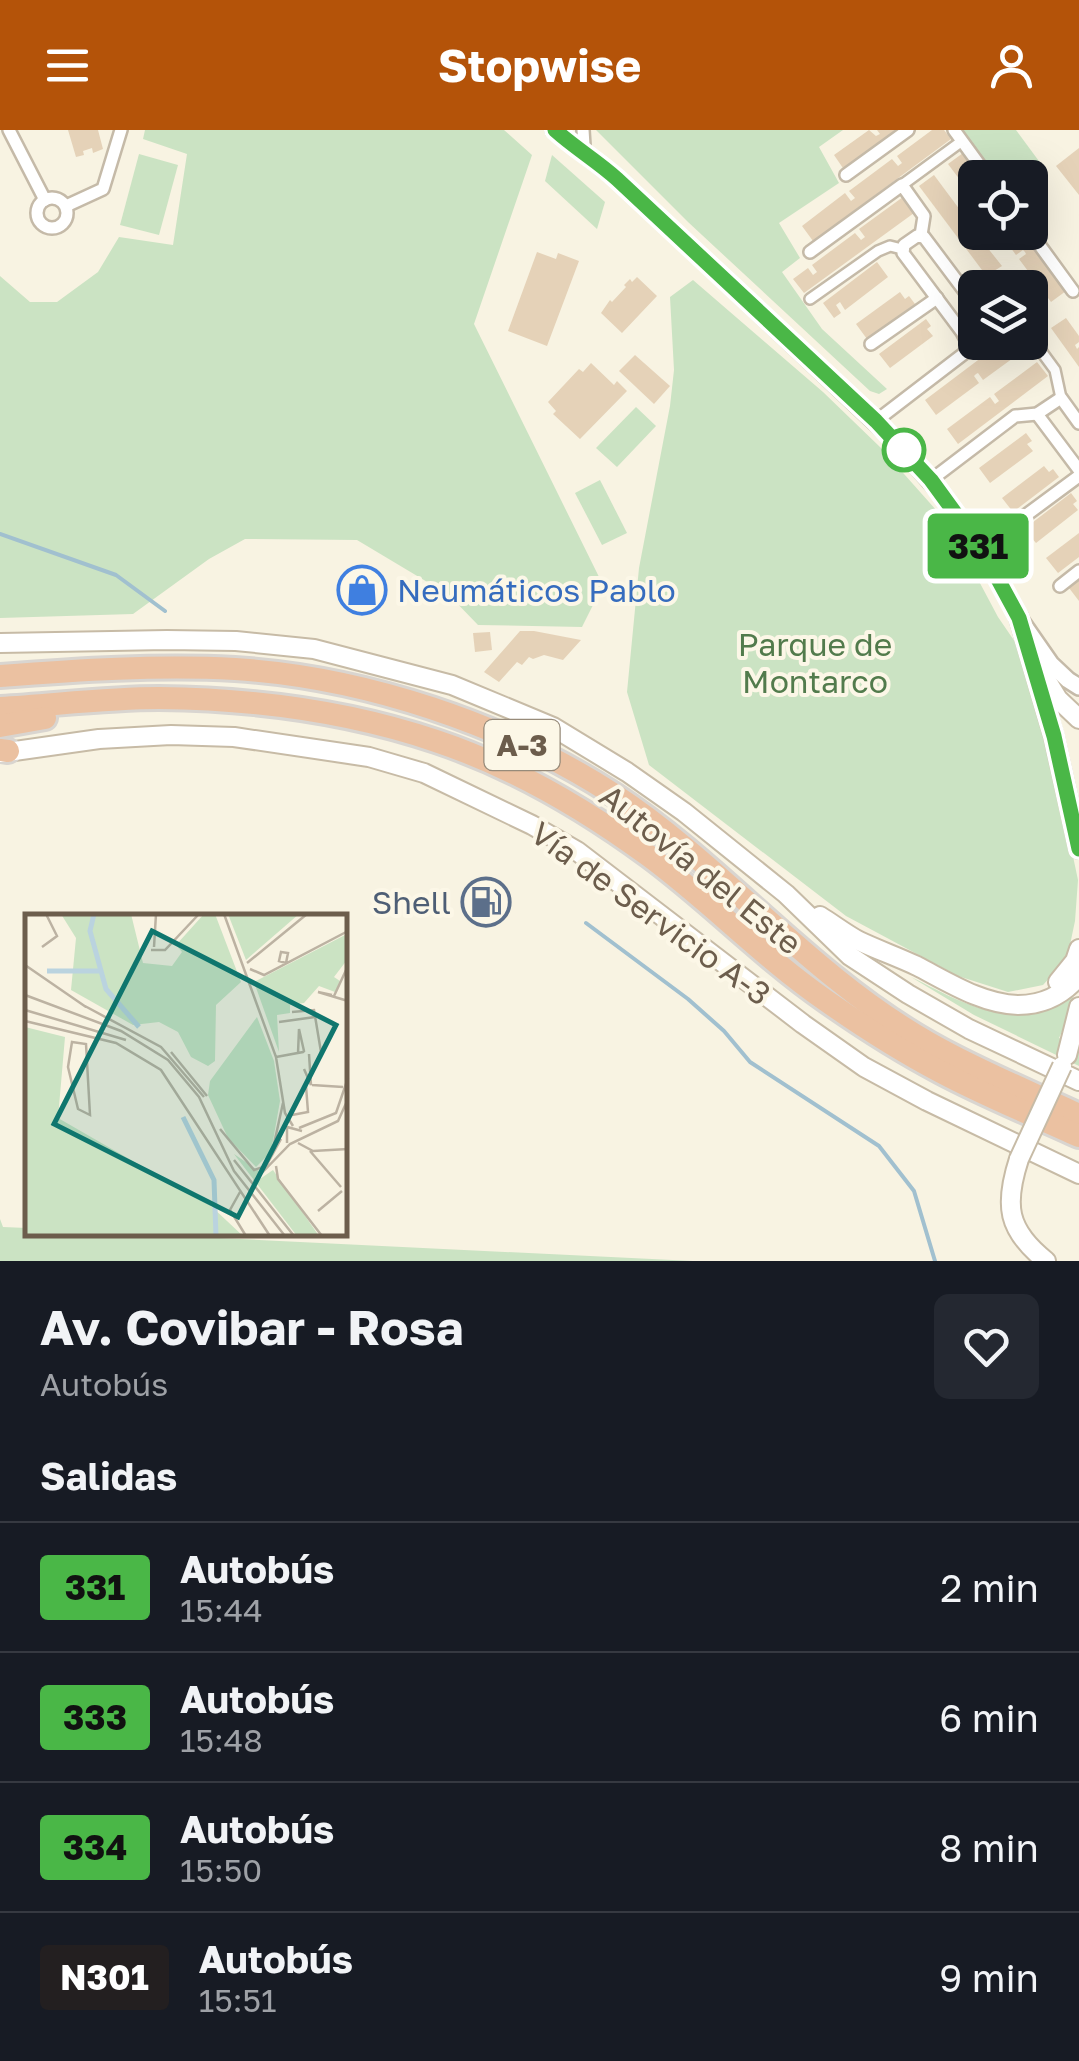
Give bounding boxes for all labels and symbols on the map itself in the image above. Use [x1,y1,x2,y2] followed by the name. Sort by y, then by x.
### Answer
[883,429,925,471] unlabelled marker
[920,514,1036,578] line badge: 331
[336,564,388,616] shop icon: Neumáticos Pablo
[397,571,676,609] place label: Neumáticos Pablo
[738,625,892,700] park label: Parque de Montarco
[484,720,560,770] road number: A-3
[593,776,809,962] street label: Autovía del Este
[524,813,778,1013] street label: Vía de Servicio A-3
[460,876,512,928] fuel station icon: Shell
[372,883,451,921] place label: Shell
[25,914,348,1236] inset map

